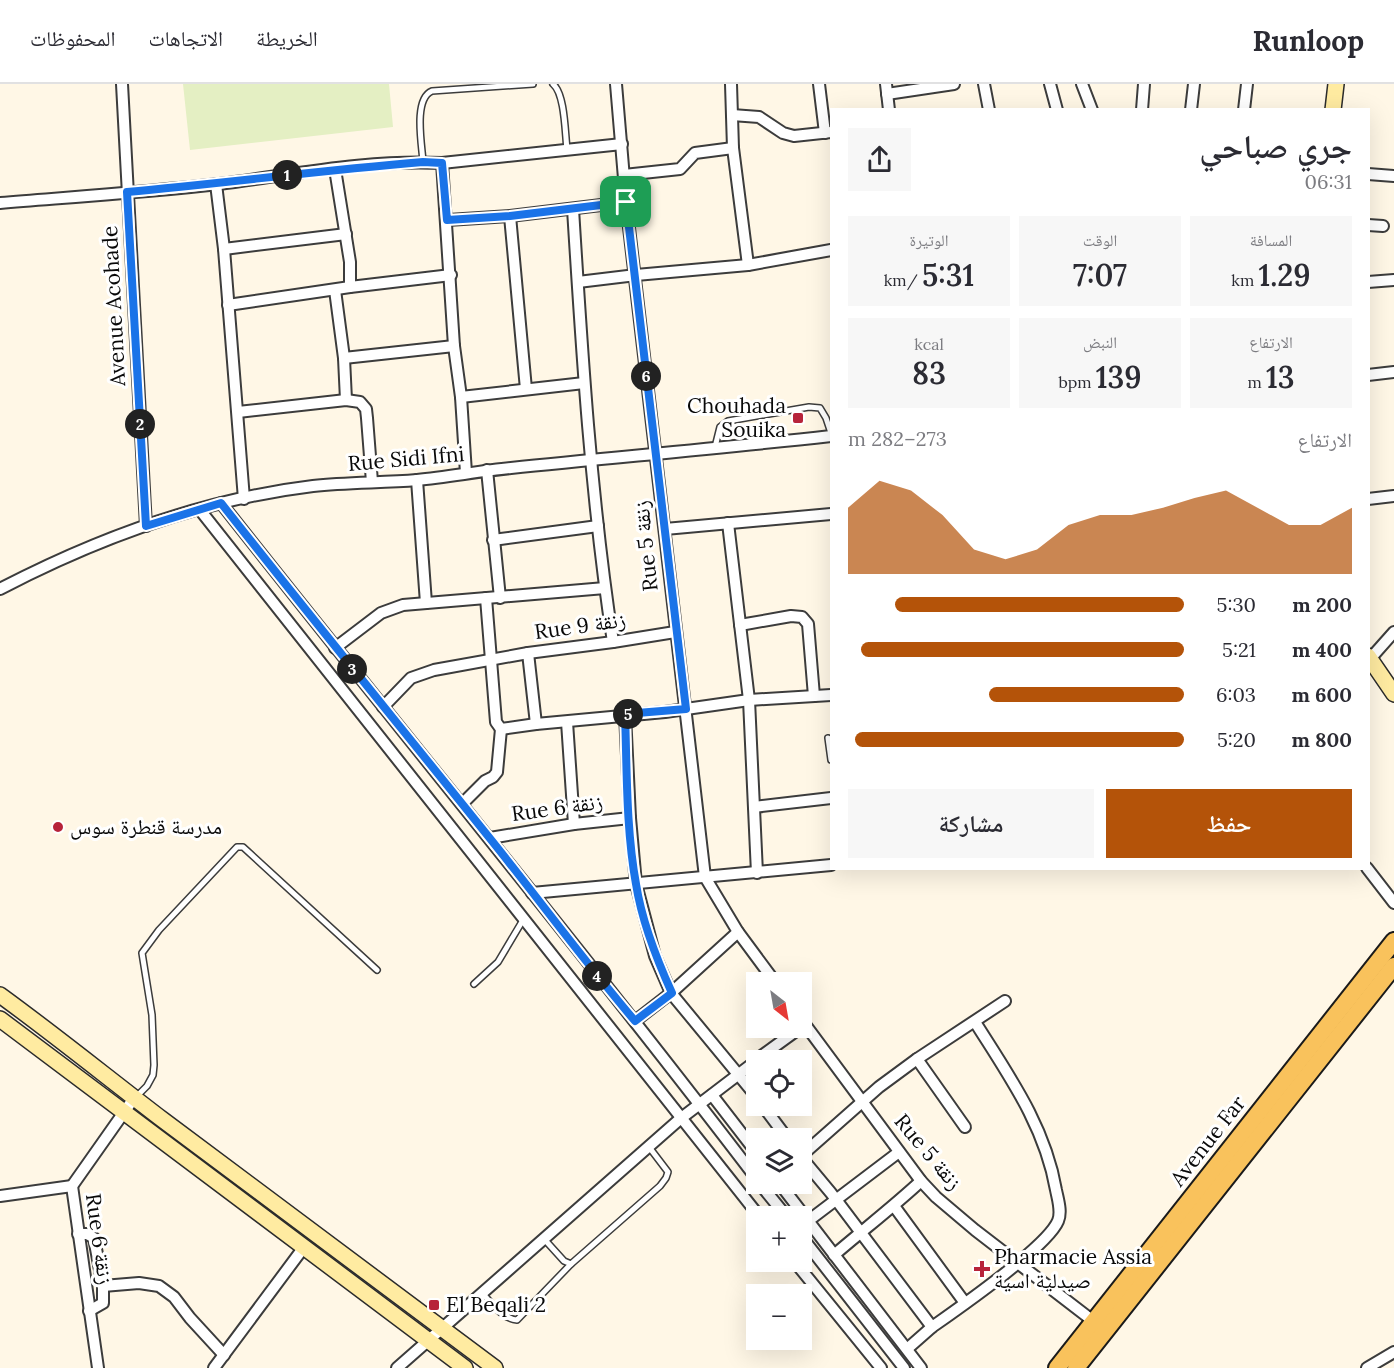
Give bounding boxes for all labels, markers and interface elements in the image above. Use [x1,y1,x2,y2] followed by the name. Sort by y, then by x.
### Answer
[1253,23,1364,59] text: Runloop
[30,25,115,52] text: المحفوظات
[148,25,223,52] text: الاتجاهات
[256,25,318,52] text: الخريطة
[1199,125,1352,167] text: جري صباحي
[848,128,911,191] button: share
[272,160,302,190] pin: 1
[284,165,290,185] text: 1
[1305,169,1352,194] text: 06:31
[600,176,651,227] pin
[609,185,642,218] icon: arrive
[96,225,131,388] street label: Avenue Acohade
[910,230,948,250] text: الوتيرة
[1083,230,1117,250] text: الوقت
[1250,230,1292,250] text: المسافة
[922,256,974,294] text: 5:31
[1073,256,1127,294] text: 7:07
[1258,256,1311,294] text: 1.29
[884,270,922,290] text: /km
[1231,270,1258,290] text: km
[1083,332,1117,352] text: النبض
[1249,332,1293,352] text: الارتفاع
[914,334,944,354] text: kcal
[912,354,946,392] text: 83
[1096,358,1142,396] text: 139
[1266,358,1295,396] text: 13
[631,361,661,391] pin: 6
[641,366,651,386] text: 6
[1058,372,1096,392] text: bpm
[1247,372,1266,392] text: m
[687,392,786,443] place label: Chouhada Souika
[125,409,155,439] pin: 2
[791,411,805,425] marker: Chouhada Souika
[136,414,144,434] text: 2
[848,426,947,451] text: 273–282 m
[1297,427,1352,452] text: الارتفاع
[347,440,465,477] street label: Rue Sidi Ifni
[627,499,664,593] street label: Rue 5 زنقة
[1217,592,1256,617] text: 5:30
[1292,592,1352,617] text: 200 m
[533,606,627,645] street label: Rue 9 زنقة
[1222,637,1256,662] text: 5:21
[1292,637,1352,662] text: 400 m
[337,654,367,684] pin: 3
[348,659,356,679] text: 3
[1216,682,1256,707] text: 6:03
[1291,682,1352,707] text: 600 m
[613,699,643,729] pin: 5
[624,704,632,724] text: 5
[1217,727,1256,752] text: 5:20
[1291,727,1352,752] text: 800 m
[510,788,604,827] street label: Rue 6 زنقة
[848,789,1094,858] button: مشاركة
[1106,789,1352,858] button: حفظ
[70,813,222,840] place label: مدرسة قنطرة سوس
[51,820,65,834] marker: مدرسة قنطرة سوس
[582,961,612,991] pin: 4
[593,966,601,986] text: 4
[746,972,812,1038] north arrow
[746,972,812,1350] map controls
[746,1050,812,1116] button: locate
[1163,1090,1251,1192] street label: Avenue Far
[889,1108,968,1195] street label: Rue 5 زنقة
[746,1128,812,1194] button: layers
[80,1192,119,1286] street label: Rue 6 زنقة
[746,1206,812,1272] button: +
[994,1243,1152,1294] place label: Pharmacie Assia صيدلية اسية
[975,1262,989,1276] marker: Pharmacie Assia صيدلية اسية
[746,1284,812,1350] button: −
[446,1291,546,1318] place label: El Beqali 2
[427,1298,441,1312] marker: El Beqali 2

